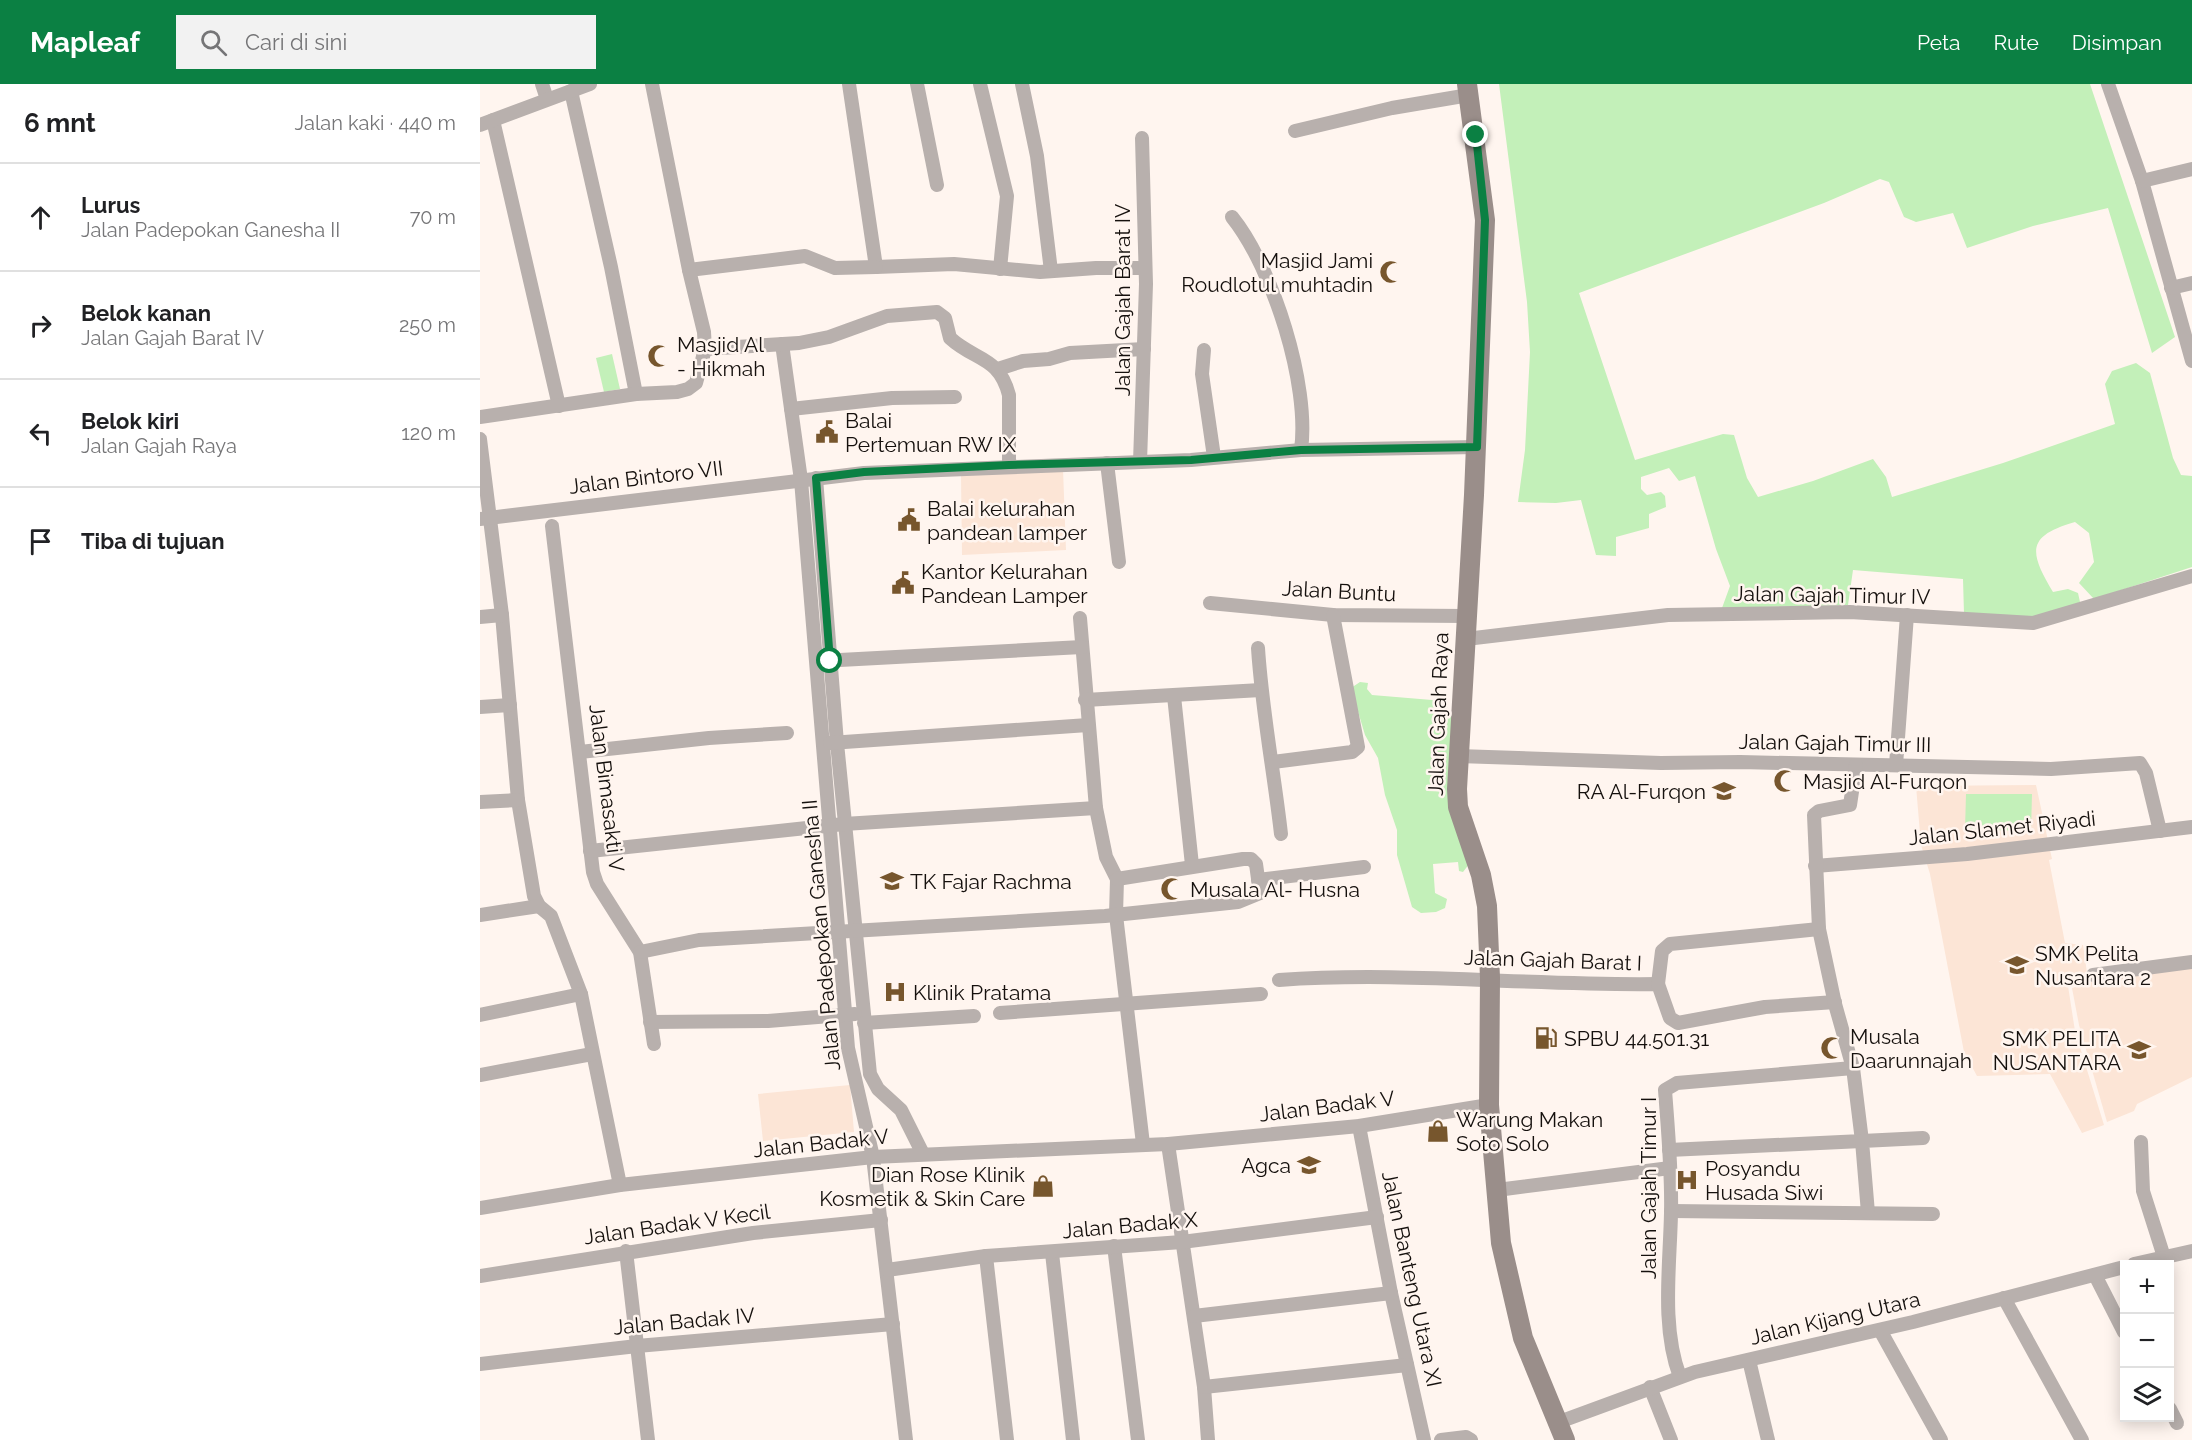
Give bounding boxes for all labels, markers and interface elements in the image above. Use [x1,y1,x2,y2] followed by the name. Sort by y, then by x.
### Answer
[176,15,596,69] search box
[30,26,140,59] text: Mapleaf
[197,26,230,59] icon: search
[245,29,347,55] text: Cari di sini
[1917,30,1961,55] text: Peta
[1994,30,2039,55] text: Rute
[2072,30,2162,55] text: Disimpan
[24,108,96,138] text: 6 mnt
[295,111,456,135] text: Jalan kaki · 440 m
[1462,121,1488,147] route end
[81,192,140,218] text: Lurus
[24,201,57,234] icon: ahead
[1110,204,1135,396] street label: Jalan Gajah Barat IV
[410,205,456,229] text: 70 m
[81,218,340,242] text: Jalan Padepokan Ganesha II
[1181,248,1373,297] place label: Masjid Jami Roudlotul muhtadin
[1378,259,1404,285] mosque icon: Masjid Jami Roudlotul muhtadin
[81,300,211,326] text: Belok kanan
[24,309,57,342] icon: right
[399,313,456,337] text: 250 m
[81,326,264,350] text: Jalan Gajah Barat IV
[677,332,765,381] place label: Masjid Al - Hikmah
[646,343,672,369] mosque icon: Masjid Al - Hikmah
[81,408,179,434] text: Belok kiri
[845,408,1017,457] place label: Balai Pertemuan RW IX
[24,417,57,450] icon: left
[814,419,840,445] public building icon: Balai Pertemuan RW IX
[401,421,456,445] text: 120 m
[81,434,237,458] text: Jalan Gajah Raya
[568,455,724,499] street label: Jalan Bintoro VII
[927,496,1088,545] place label: Balai kelurahan pandean lamper
[896,507,922,533] public building icon: Balai kelurahan pandean lamper
[24,525,57,558] icon: arrive
[81,528,224,554] text: Tiba di tujuan
[921,559,1088,608] place label: Kantor Kelurahan Pandean Lamper
[890,570,916,596] public building icon: Kantor Kelurahan Pandean Lamper
[1281,576,1397,606] street label: Jalan Buntu
[1733,581,1931,609] street label: Jalan Gajah Timur IV
[1423,632,1453,796] street label: Jalan Gajah Raya
[816,647,842,673] route start
[584,703,630,873] street label: Jalan Bimasakti V
[1738,729,1932,757] street label: Jalan Gajah Timur III
[1772,768,1798,794] mosque icon: Masjid Al-Furqon
[1803,769,1967,794] place label: Masjid Al-Furqon
[1711,778,1737,804] school or university icon: RA Al-Furqon
[1577,779,1706,804] place label: RA Al-Furqon
[797,798,845,1072] street label: Jalan Padepokan Ganesha II
[1907,806,2097,850] street label: Jalan Slamet Riyadi
[879,868,905,894] school or university icon: TK Fajar Rachma
[910,869,1072,894] place label: TK Fajar Rachma
[1159,876,1185,902] mosque icon: Musala Al- Husna
[1190,877,1360,902] place label: Musala Al- Husna
[2035,941,2151,990] place label: SMK Pelita Nusantara 2
[1464,944,1642,976] street label: Jalan Gajah Barat I
[2004,952,2030,978] school or university icon: SMK Pelita Nusantara 2
[882,979,908,1005] hospital icon: Klinik Pratama
[913,980,1051,1005] place label: Klinik Pratama
[1850,1024,1972,1073] place label: Musala Daarunnajah
[1533,1025,1559,1051] fuel station icon: SPBU 44.501.31
[1564,1026,1709,1051] place label: SPBU 44.501.31
[1993,1026,2121,1075] place label: SMK PELITA NUSANTARA
[1819,1035,1845,1061] mosque icon: Musala Daarunnajah
[2126,1037,2152,1063] school or university icon: SMK PELITA NUSANTARA
[1258,1085,1396,1127] street label: Jalan Badak V
[1636,1097,1661,1279] street label: Jalan Gajah Timur I
[1456,1107,1603,1156] place label: Warung Makan Soto Solo
[1425,1118,1451,1144] shop icon: Warung Makan Soto Solo
[752,1123,890,1163] street label: Jalan Badak V
[1296,1152,1322,1178] school or university icon: Agca
[1241,1153,1291,1178] place label: Agca
[1705,1156,1823,1205] place label: Posyandu Husada Siwi
[819,1162,1025,1211] place label: Dian Rose Klinik Kosmetik & Skin Care
[1674,1167,1700,1193] hospital icon: Posyandu Husada Siwi
[1377,1169,1447,1389] street label: Jalan Banteng Utara XI
[1030,1173,1056,1199] shop icon: Dian Rose Klinik Kosmetik & Skin Care
[582,1199,772,1249] street label: Jalan Badak V Kecil
[1061,1207,1199,1243] street label: Jalan Badak X
[2120,1260,2174,1422] map controls
[2120,1260,2174,1314] button: +
[1747,1286,1923,1350] street label: Jalan Kijang Utara
[612,1302,756,1340] street label: Jalan Badak IV
[2120,1314,2174,1368] button: −
[2120,1368,2174,1422] button: layers

